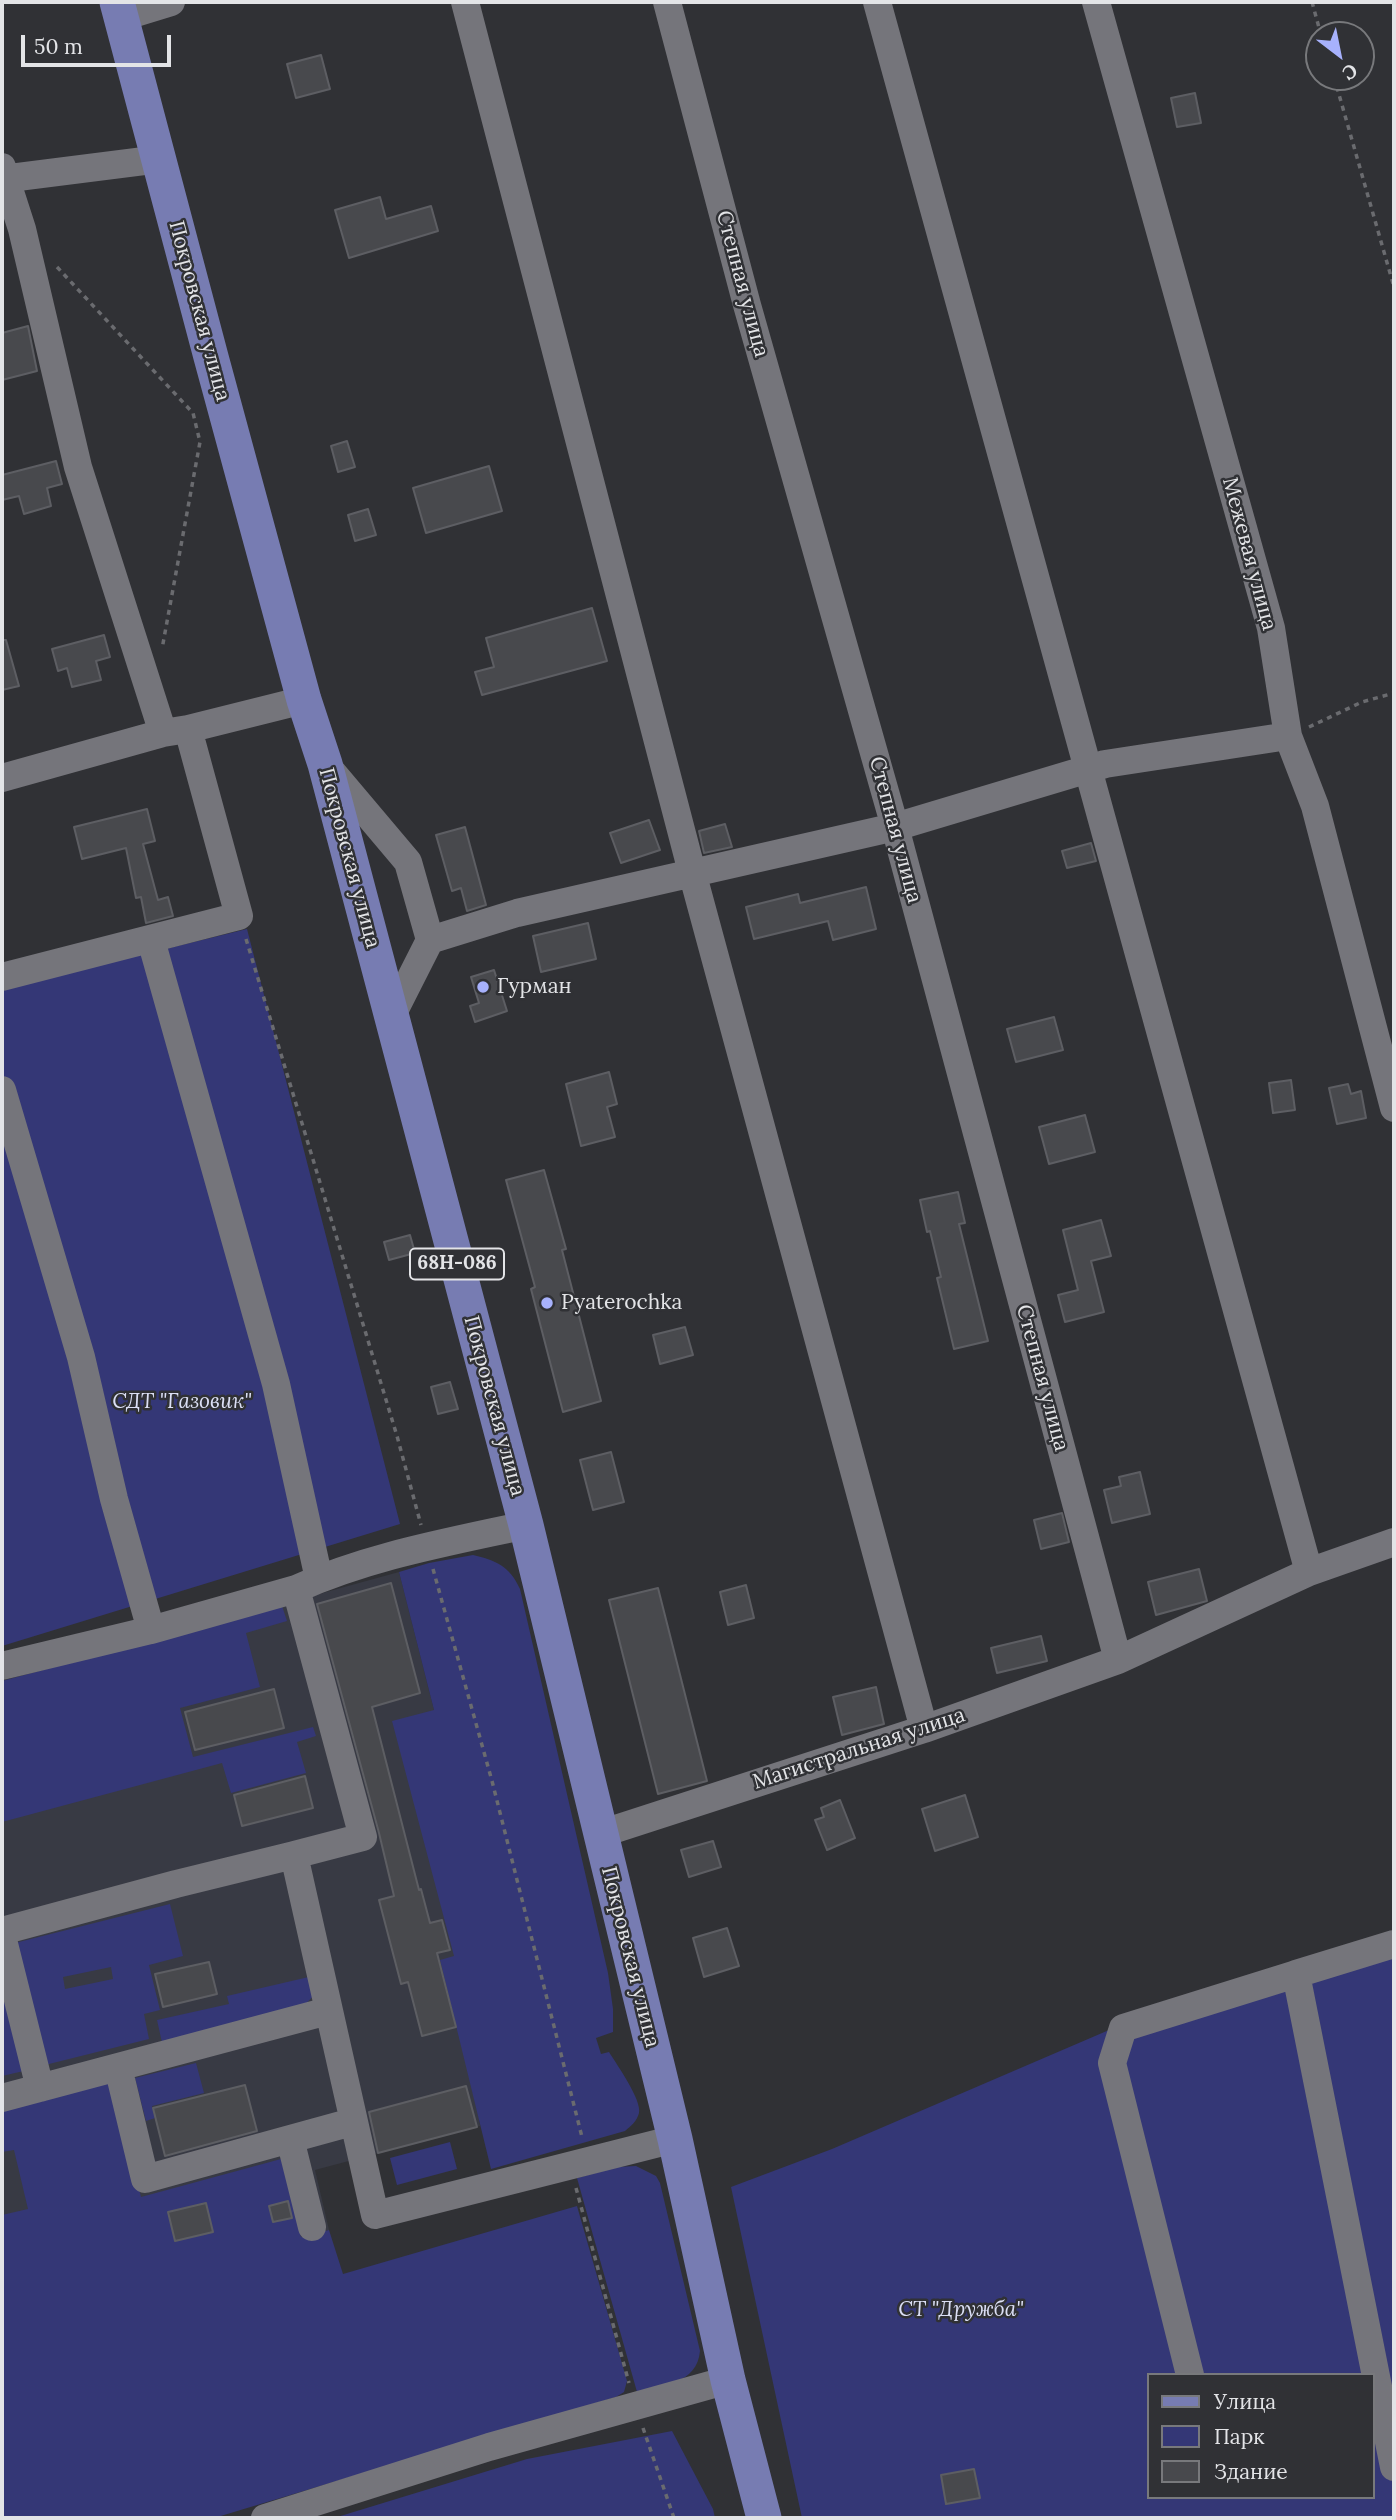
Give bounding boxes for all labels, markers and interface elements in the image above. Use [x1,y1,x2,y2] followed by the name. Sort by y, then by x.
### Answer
[24,21,175,65] scale bar
[1305,21,1375,91] north arrow
[34,33,83,60] text: 50 m
[1338,58,1362,86] text: С
[710,208,774,360] street label: Степная улица
[163,218,235,404] street label: Покровская улица
[1216,475,1282,633] street label: Межевая улица
[863,754,927,906] street label: Степная улица
[313,765,385,951] street label: Покровская улица
[497,974,572,1000] place label: Гурман
[475,979,491,995] marker: Гурман
[410,1248,504,1280] road number: 68Н-086
[561,1290,682,1316] place label: Pyaterochka
[539,1295,555,1311] marker: Pyaterochka
[1010,1302,1074,1454] street label: Степная улица
[458,1313,530,1499] street label: Покровская улица
[112,1389,252,1415] park label: СДТ "Газовик"
[750,1703,968,1795] street label: Магистральная улица
[595,1864,665,2050] street label: Покровская улица
[898,2297,1024,2323] park label: СТ "Дружба"
[1148,2373,1375,2499] legend
[1214,2388,1276,2415] text: Улица
[1214,2423,1264,2450] text: Парк
[1214,2458,1288,2485] text: Здание

